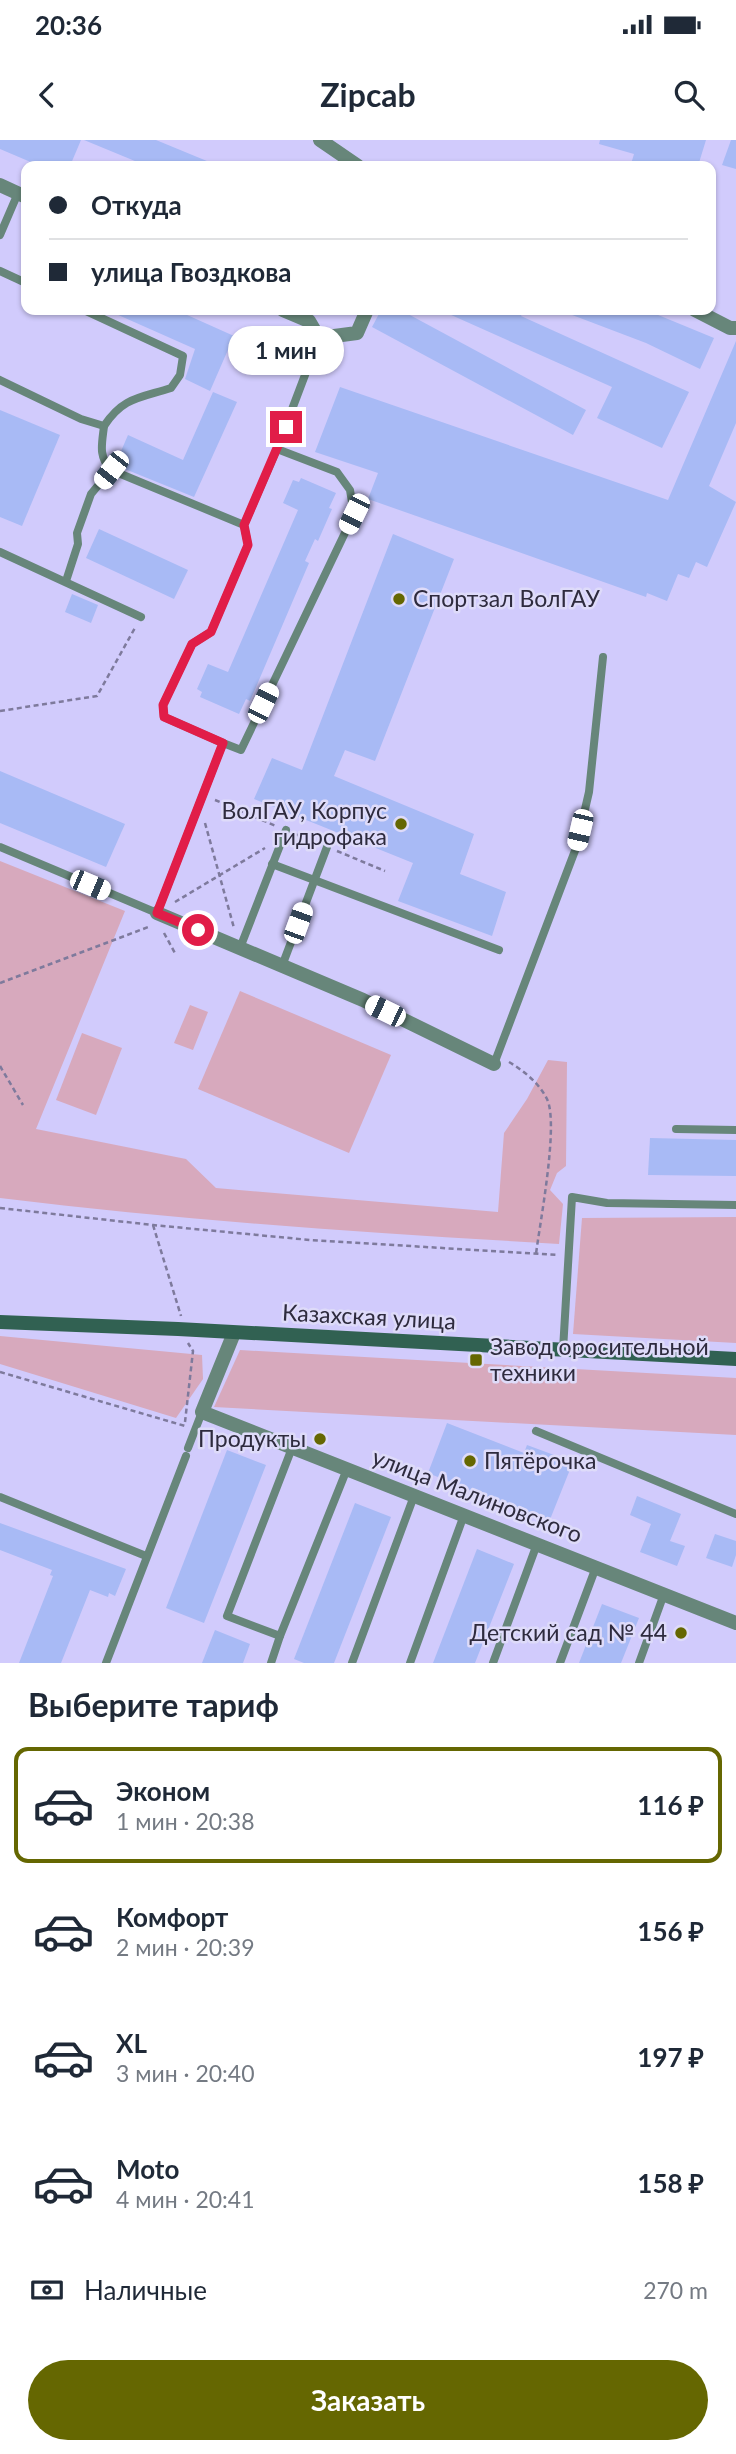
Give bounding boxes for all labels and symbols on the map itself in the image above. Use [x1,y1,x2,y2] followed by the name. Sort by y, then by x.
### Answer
[228,326,344,374] callout: 1 мин
[270,411,302,443] route end
[90,447,133,493] car
[336,491,373,537] car
[413,584,601,612] place label: Спортзал ВолГАУ
[391,591,407,607] marker: Спортзал ВолГАУ
[245,680,282,726] car
[222,796,387,850] place label: ВолГАУ, Корпус гидрофака
[566,807,595,853] car
[393,816,409,832] marker: ВолГАУ, Корпус гидрофака
[67,867,114,903] car
[281,900,316,946] car
[182,914,214,946] route start
[362,992,409,1030] car
[282,1297,457,1335] street label: Казахская улица
[490,1332,709,1386] place label: Завод оросительной техники
[468,1352,484,1368] marker: Завод оросительной техники
[198,1424,306,1452] place label: Продукты
[312,1431,328,1447] marker: Продукты
[368,1442,586,1548] street label: улица Малиновского
[484,1446,596,1474] place label: Пятёрочка
[462,1453,478,1469] marker: Пятёрочка
[470,1618,667,1646] place label: Детский сад № 44
[673,1625,689,1641] marker: Детский сад № 44

